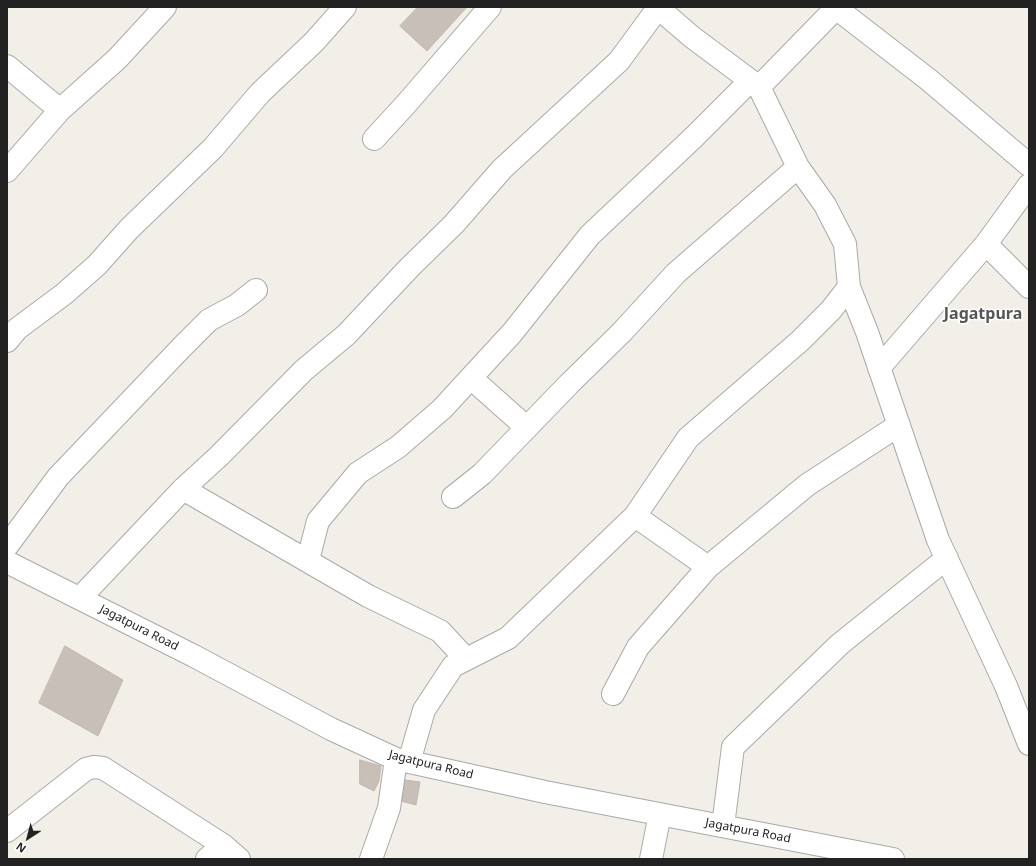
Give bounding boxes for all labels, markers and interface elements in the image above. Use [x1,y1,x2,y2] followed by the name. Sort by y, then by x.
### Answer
[944,304,1022,324] district label: Jagatpura
[97,602,181,654] street label: Jagatpura Road
[387,748,475,782] street label: Jagatpura Road
[704,816,792,846] street label: Jagatpura Road
[8,818,48,858] north arrow
[13,839,29,857] text: N

